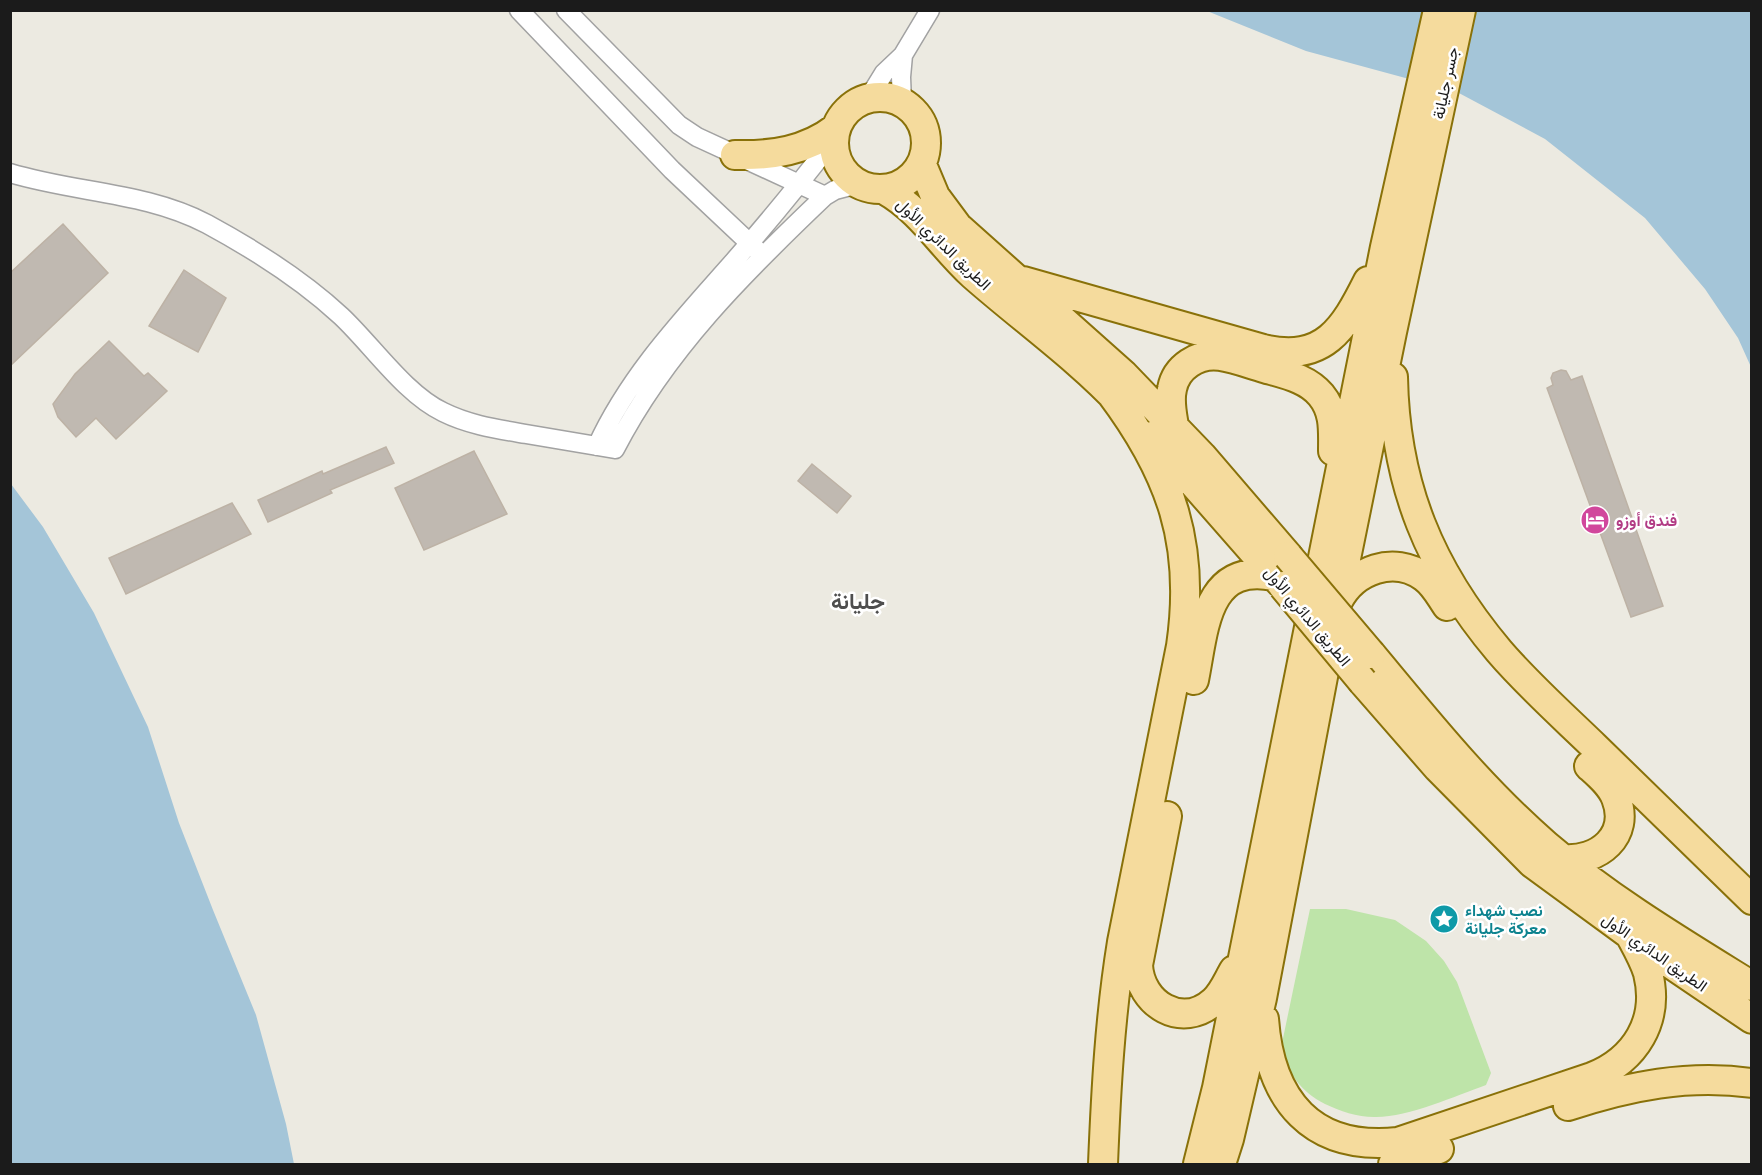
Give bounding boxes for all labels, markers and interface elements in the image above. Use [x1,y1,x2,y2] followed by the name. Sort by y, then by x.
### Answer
[1429,45,1463,121] street label: جسر جليانة
[890,195,995,297] street label: الطريق الدائري الأول
[1579,504,1611,536] hotel icon: فندق أوزو
[1616,511,1677,531] place label: فندق أوزو
[1257,563,1355,672] street label: الطريق الدائري الأول
[831,588,885,615] district label: جليانة
[1465,901,1547,939] place label: نصب شهداء معركة جليانة
[1428,903,1460,935] place icon: نصب شهداء معركة جليانة
[1596,909,1711,999] street label: الطريق الدائري الأول

